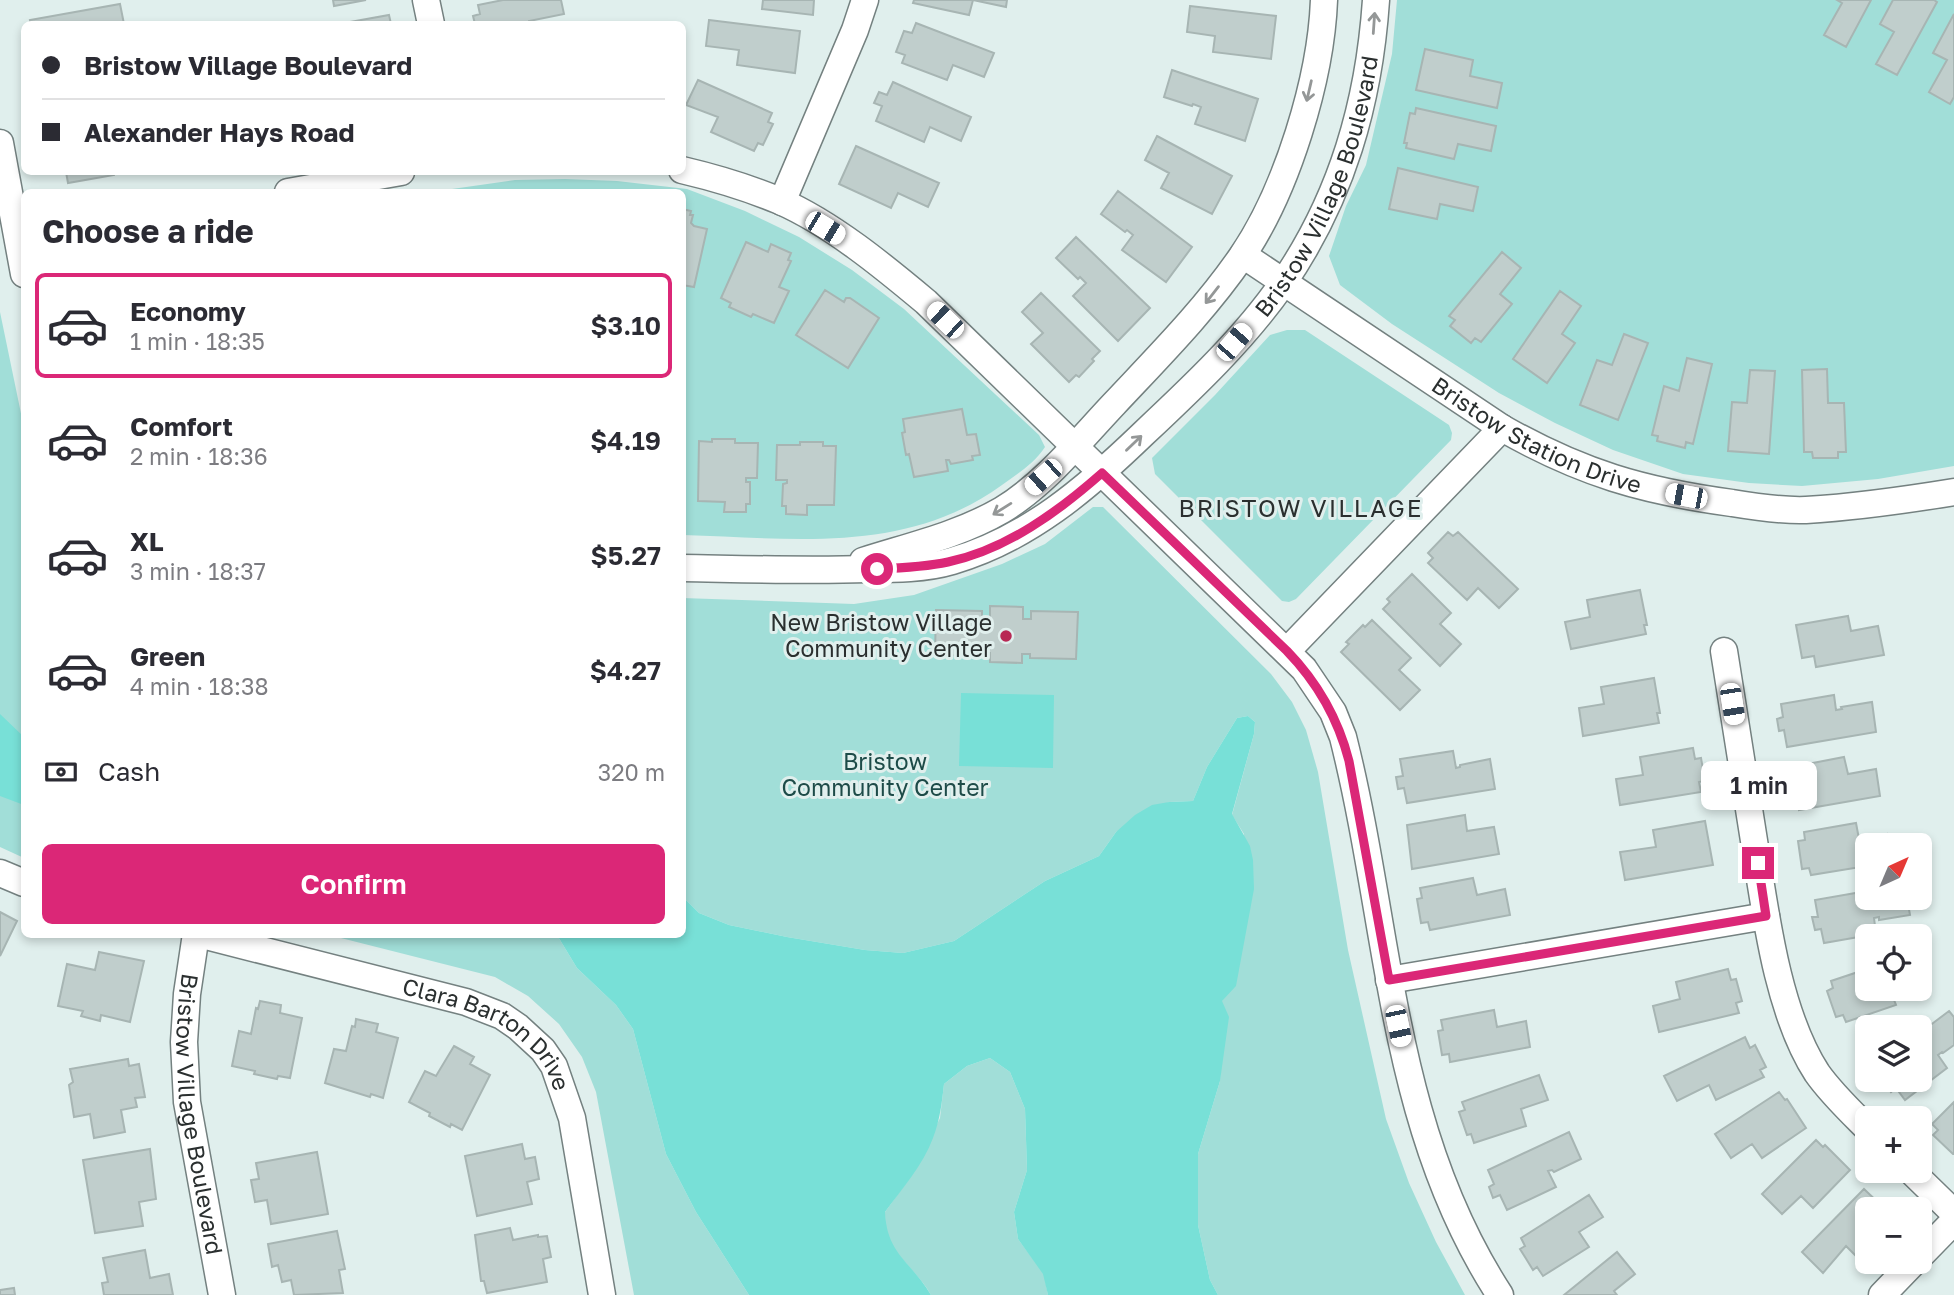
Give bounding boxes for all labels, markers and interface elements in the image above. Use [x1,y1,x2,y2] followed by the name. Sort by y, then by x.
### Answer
[1368,12,1381,35] one-way arrow
[84,50,412,81] text: Bristow Village Boulevard
[1248,54,1383,322] street label: Bristow Village Boulevard
[1301,79,1315,102] one-way arrow
[84,117,354,148] text: Alexander Hays Road
[802,208,849,248] car
[42,212,254,250] text: Choose a ride
[1204,285,1220,303] one-way arrow
[46,294,109,357] icon: car
[130,296,246,327] text: Economy
[923,298,968,342] car
[590,310,661,341] text: $3.10
[1213,319,1256,365] car
[130,327,265,355] text: 1 min · 18:35
[1427,370,1645,498] street label: Bristow Station Drive
[46,409,109,472] icon: car
[130,411,233,442] text: Comfort
[590,425,661,456] text: $4.19
[1125,434,1142,451] one-way arrow
[130,442,268,470] text: 2 min · 18:36
[1021,455,1066,499] car
[1664,482,1709,510] car
[1179,493,1423,522] district label: BRISTOW VILLAGE
[992,502,1012,516] one-way arrow
[46,524,109,587] icon: car
[130,526,164,557] text: XL
[591,540,661,571] text: $5.27
[861,553,893,585] route start
[130,557,266,585] text: 3 min · 18:37
[770,608,992,662] place label: New Bristow Village Community Center
[998,628,1014,644] marker: New Bristow Village Community Center
[46,639,109,702] icon: car
[130,641,205,672] text: Green
[590,655,661,686] text: $4.27
[130,672,268,700] text: 4 min · 18:38
[1719,682,1746,726] car
[781,747,989,801] park label: Bristow Community Center
[42,753,80,791] icon: cash
[98,756,160,787] text: Cash
[598,758,665,786] text: 320 m
[1700,762,1816,810] callout: 1 min
[1730,771,1788,799] text: 1 min
[1855,833,1932,910] north arrow
[1855,833,1932,1274] map controls
[42,844,665,924] button: Confirm
[1742,847,1774,879] route end
[1855,924,1932,1001] button: locate
[400,971,576,1094] street label: Clara Barton Drive
[171,972,229,1257] street label: Bristow Village Boulevard
[1384,1003,1413,1049] car
[1855,1015,1932,1092] button: layers
[1855,1106,1932,1183] button: +
[1855,1197,1932,1274] button: −

